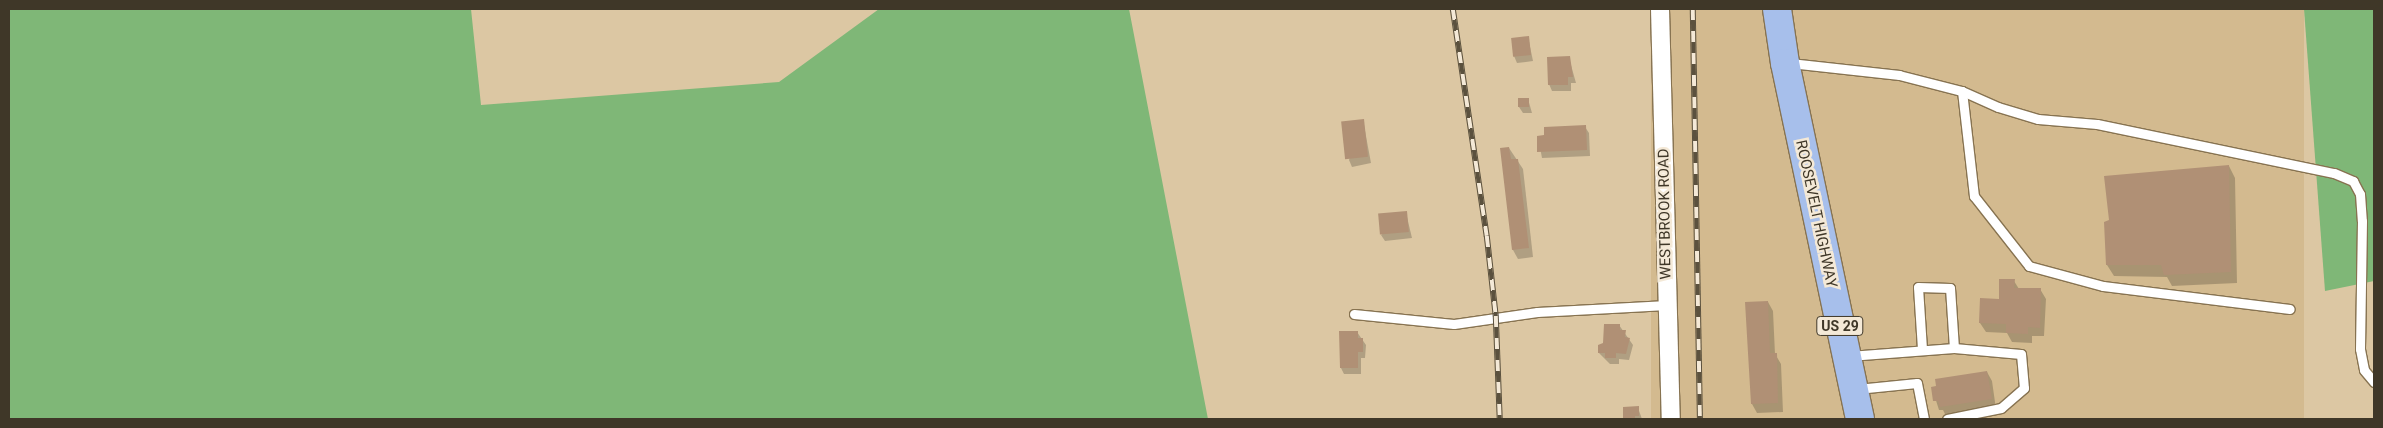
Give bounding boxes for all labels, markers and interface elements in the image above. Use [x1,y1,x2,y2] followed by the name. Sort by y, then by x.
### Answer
[1792,138,1840,290] street label: ROOSEVELT HIGHWAY
[1655,148,1675,280] street label: WESTBROOK ROAD
[1816,314,1864,338] road number: US 29

